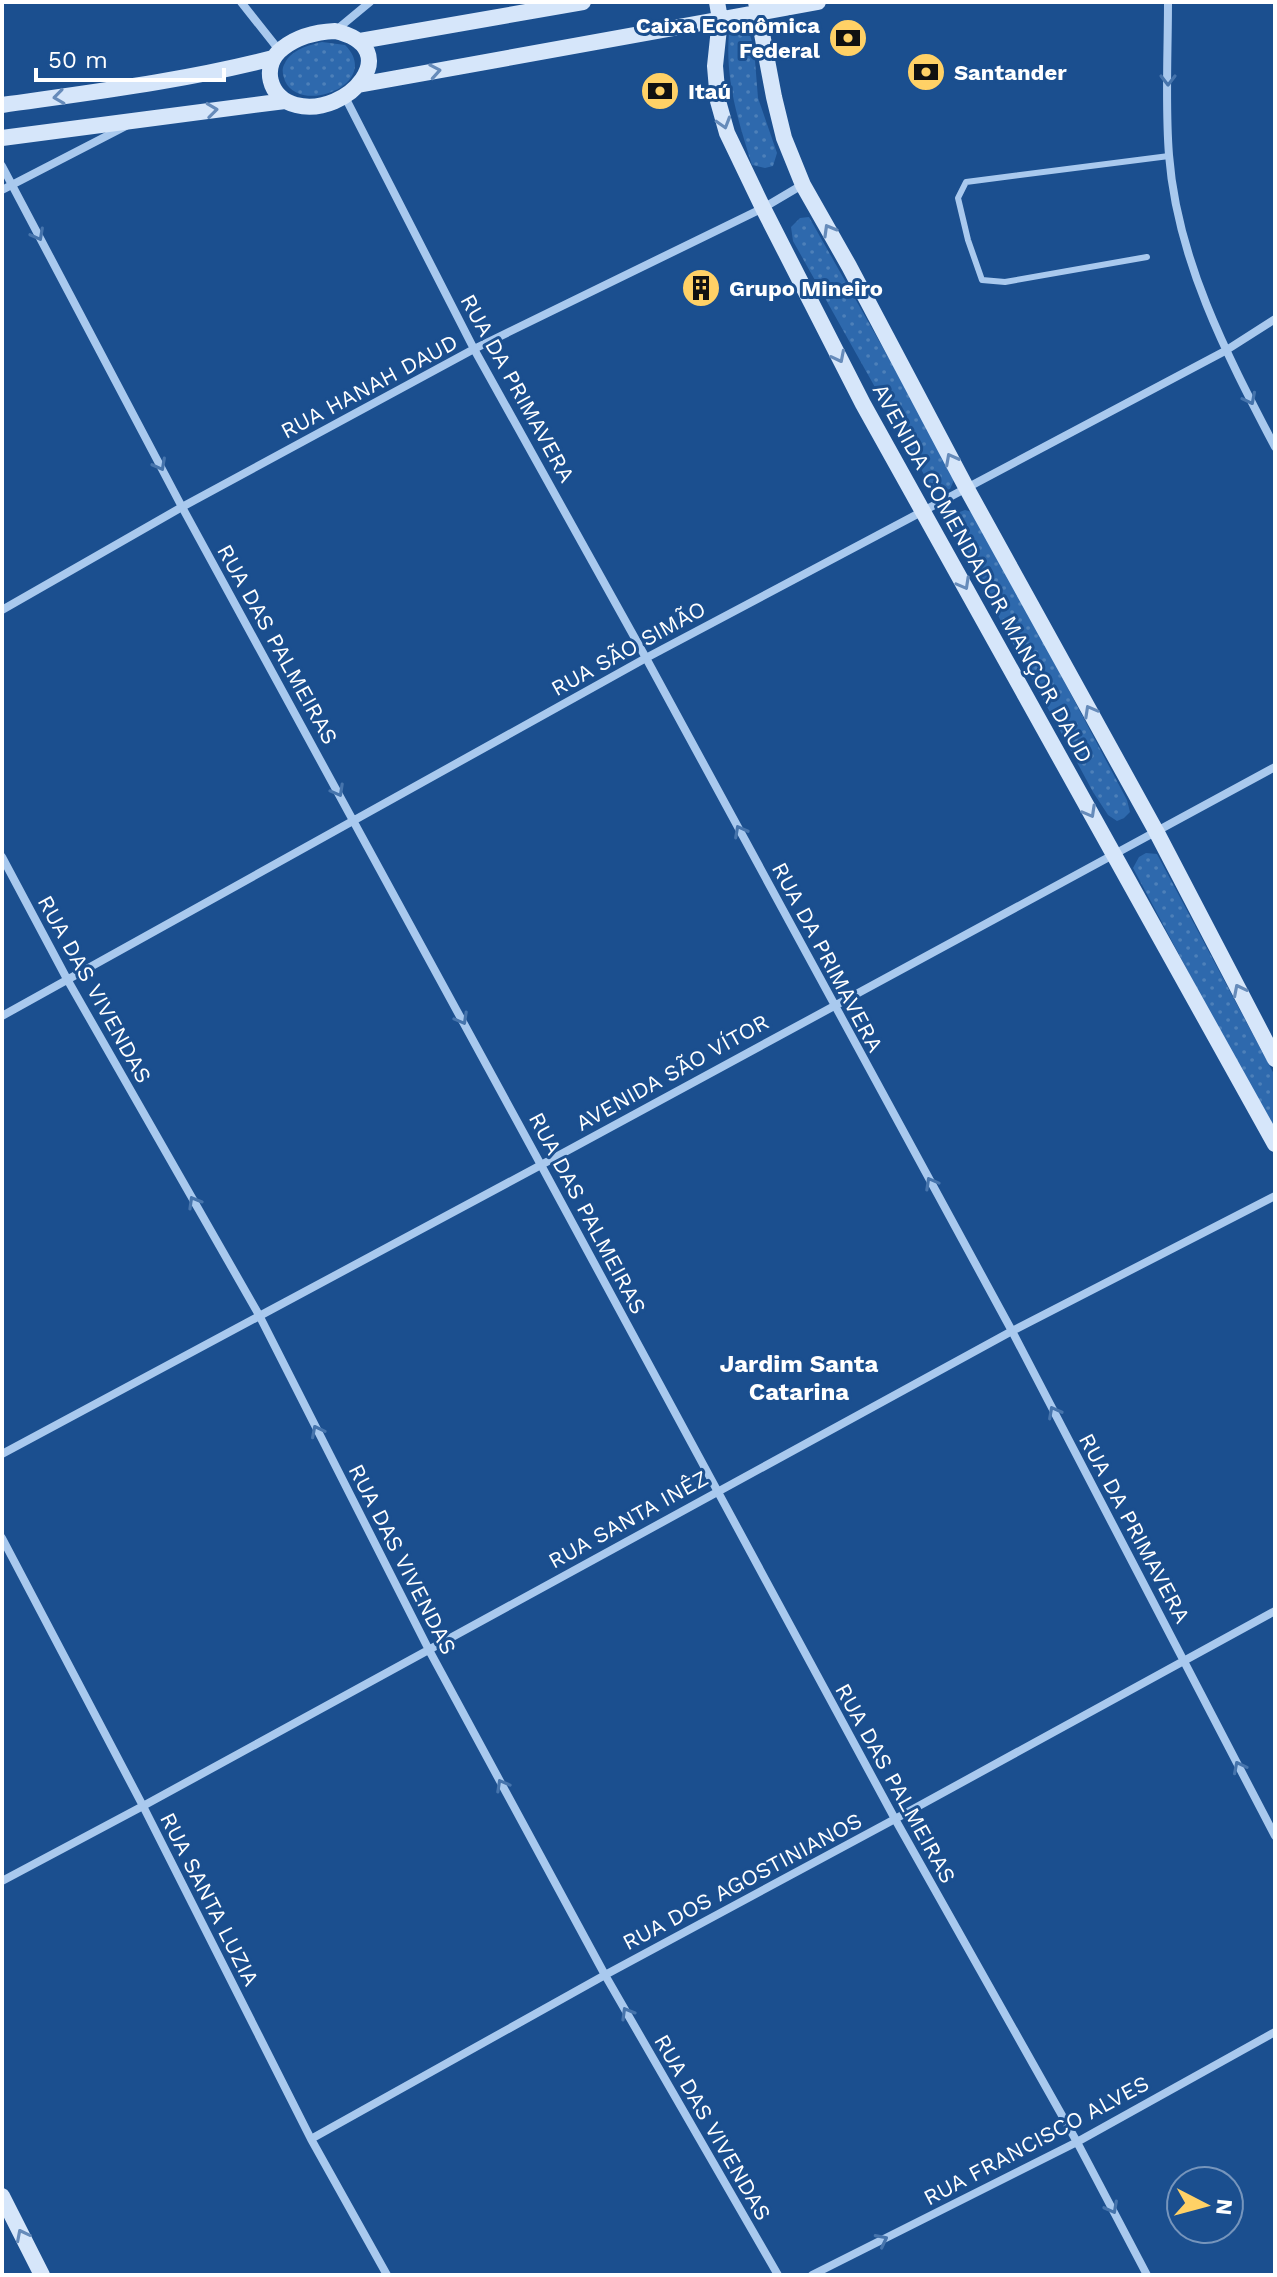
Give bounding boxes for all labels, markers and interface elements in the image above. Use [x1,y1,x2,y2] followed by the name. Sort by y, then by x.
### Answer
[636,13,821,63] place label: Caixa Econômica Federal
[827,17,869,59] bank icon: Caixa Econômica Federal
[36,32,224,82] scale bar
[48,46,108,74] text: 50 m
[905,51,947,93] bank icon: Santander
[954,60,1067,85] place label: Santander
[428,63,442,80] one-way arrow
[639,70,681,112] bank icon: Itaú
[1159,74,1177,87] one-way arrow
[688,79,731,104] place label: Itaú
[52,88,66,105] one-way arrow
[206,102,219,119] one-way arrow
[715,116,731,130] one-way arrow
[823,224,838,238] one-way arrow
[28,227,43,242] one-way arrow
[680,267,722,309] building icon: Grupo Mineiro
[729,276,883,301] place label: Grupo Mineiro
[455,290,580,487] street label: RUA DA PRIMAVERA
[277,329,462,444] street label: RUA HANAH DAUD
[829,348,845,363] one-way arrow
[868,379,1098,767] street label: AVENIDA COMENDADOR MANÇOR DAUD
[1241,390,1256,405] one-way arrow
[946,453,961,467] one-way arrow
[150,456,165,471] one-way arrow
[212,540,343,749] street label: RUA DAS PALMEIRAS
[954,576,970,590] one-way arrow
[547,596,710,701] street label: RUA SÃO SIMÃO
[1084,705,1100,720] one-way arrow
[328,782,344,797] one-way arrow
[1080,803,1096,818] one-way arrow
[735,825,750,840] one-way arrow
[767,858,888,1056] street label: RUA DA PRIMAVERA
[33,891,157,1087] street label: RUA DAS VIVENDAS
[1233,984,1249,998] one-way arrow
[572,1009,773,1136] street label: AVENIDA SÃO VÍTOR
[453,1011,468,1026] one-way arrow
[524,1108,651,1318] street label: RUA DAS PALMEIRAS
[925,1177,941,1192] one-way arrow
[188,1196,204,1211] one-way arrow
[720,1350,879,1406] district label: Jardim Santa Catarina
[1049,1406,1064,1420] one-way arrow
[312,1424,327,1439] one-way arrow
[1074,1429,1195,1627] street label: RUA DA PRIMAVERA
[344,1460,461,1659] street label: RUA DAS VIVENDAS
[544,1465,712,1574] street label: RUA SANTA INÊZ
[830,1679,961,1888] street label: RUA DAS PALMEIRAS
[1234,1760,1249,1775] one-way arrow
[496,1780,512,1794] one-way arrow
[155,1808,264,1990] street label: RUA SANTA LUZIA
[618,1808,866,1955] street label: RUA DOS AGOSTINIANOS
[621,2007,637,2022] one-way arrow
[649,2030,776,2225] street label: RUA DAS VIVENDAS
[919,2070,1153,2210] street label: RUA FRANCISCO ALVES
[1165,2165,1245,2245] north arrow
[1211,2198,1238,2216] text: N
[1103,2200,1118,2215] one-way arrow
[17,2229,32,2244] one-way arrow
[873,2234,888,2250] one-way arrow

